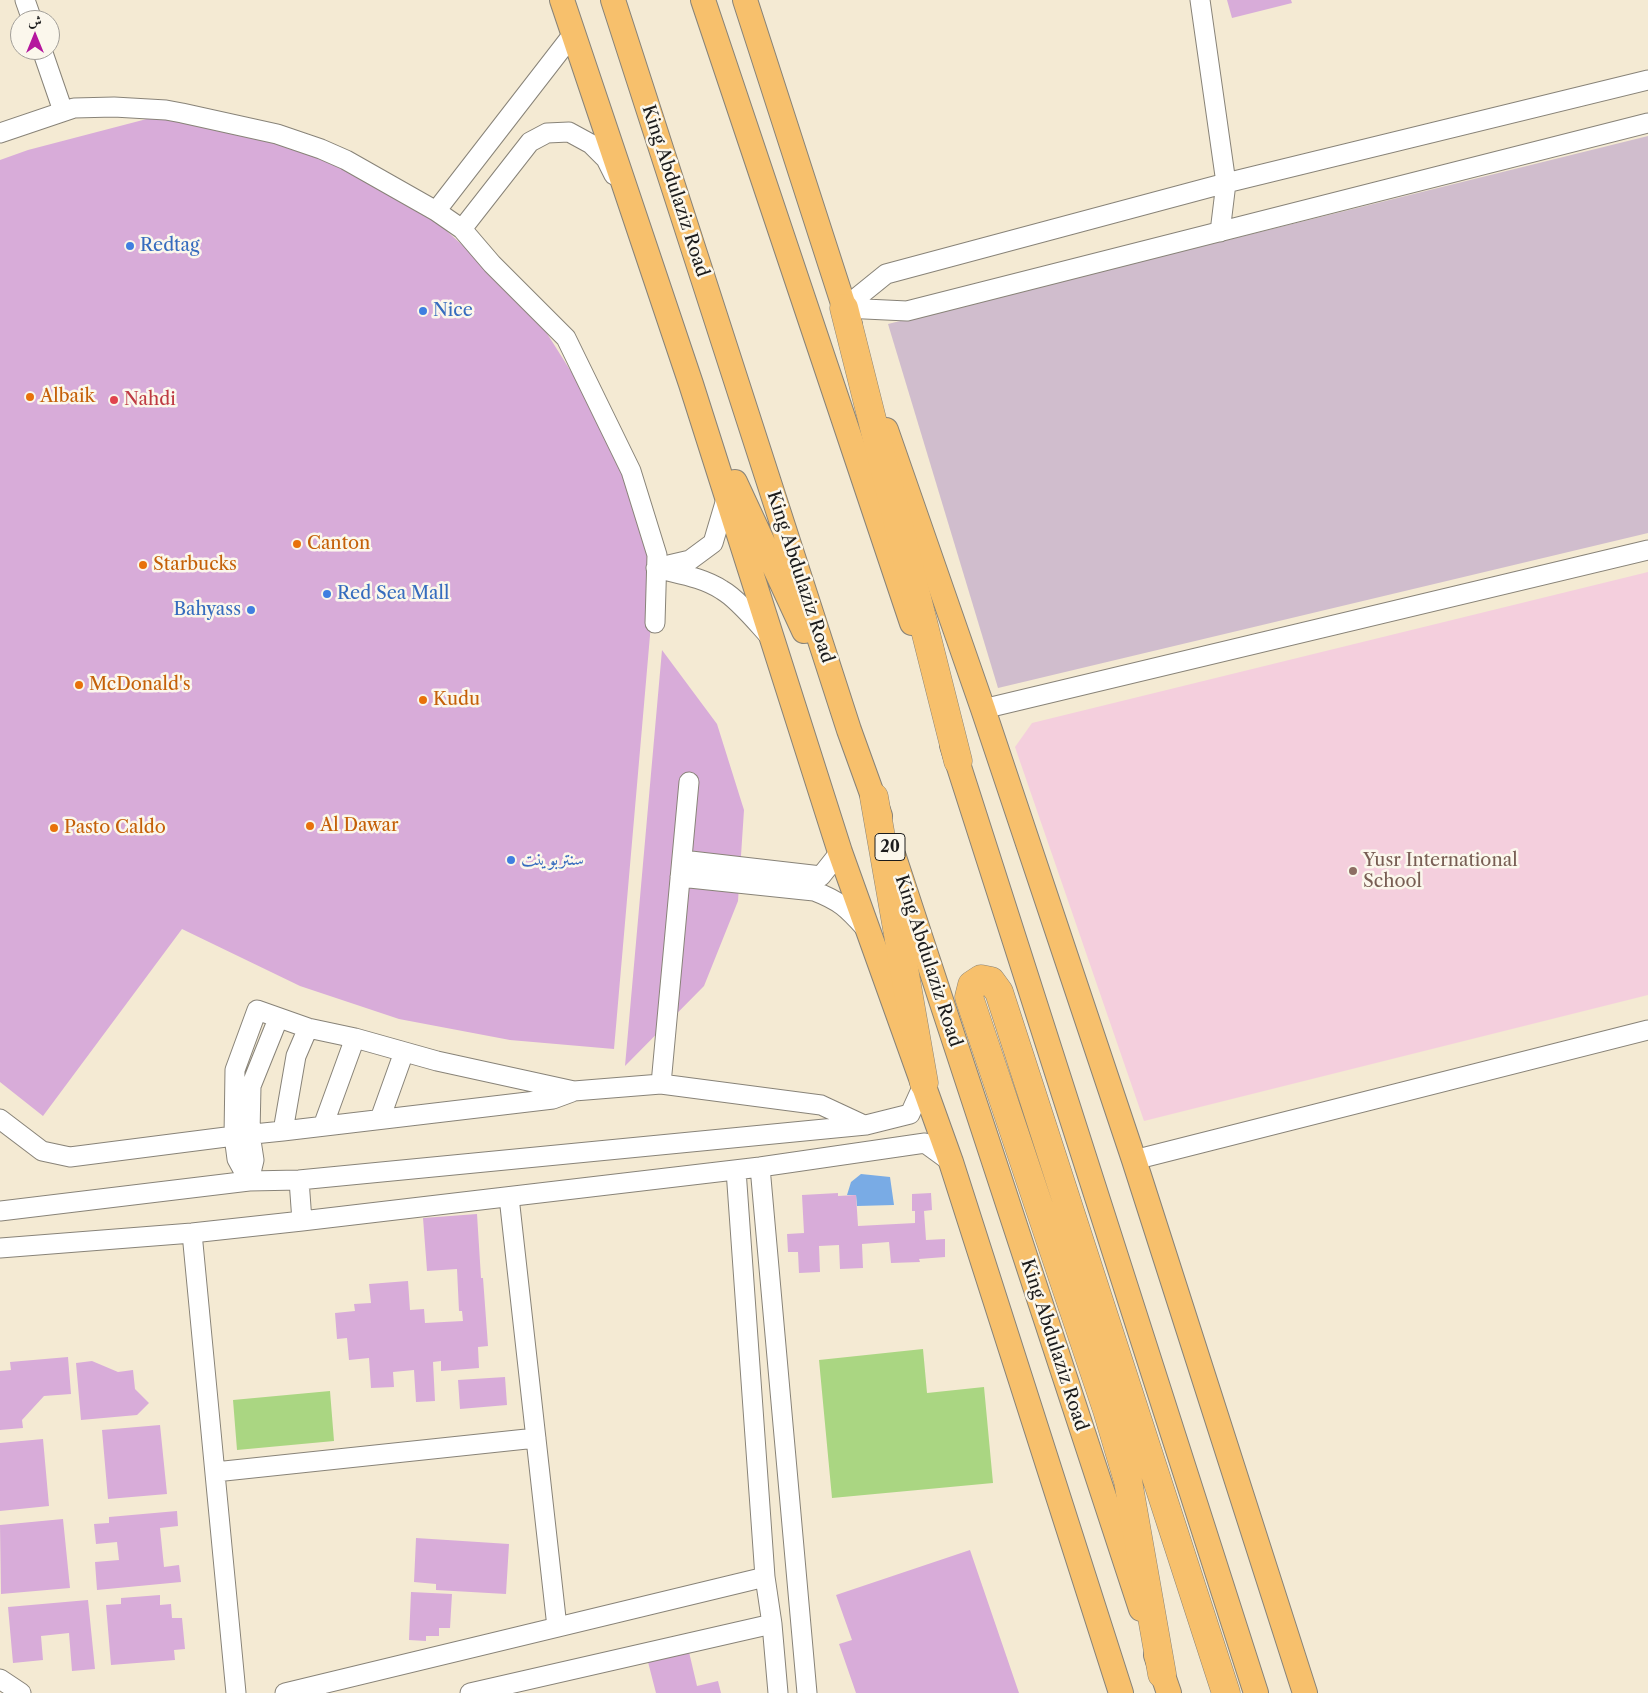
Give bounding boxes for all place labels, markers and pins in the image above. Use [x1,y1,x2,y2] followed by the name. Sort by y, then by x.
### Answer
[140,235,199,257] place label: Redtag
[124,240,136,252] marker: Redtag
[433,300,473,322] place label: Nice
[417,305,429,317] marker: Nice
[40,386,95,408] place label: Albaik
[124,389,176,411] place label: Nahdi
[24,391,36,403] marker: Albaik
[108,394,120,406] marker: Nahdi
[307,533,370,555] place label: Canton
[291,538,303,550] marker: Canton
[153,554,237,576] place label: Starbucks
[137,559,149,571] marker: Starbucks
[337,583,449,605] place label: Red Sea Mall
[321,588,333,600] marker: Red Sea Mall
[173,599,241,621] place label: Bahyass
[245,604,257,616] marker: Bahyass
[89,674,190,696] place label: McDonald's
[73,679,85,691] marker: McDonald's
[433,689,480,711] place label: Kudu
[417,694,429,706] marker: Kudu
[320,815,399,837] place label: Al Dawar
[64,817,166,839] place label: Pasto Caldo
[304,820,316,832] marker: Al Dawar
[48,822,60,834] marker: Pasto Caldo
[521,849,584,871] place label: سنتربوينت
[1363,850,1517,892] place label: Yusr International School
[505,854,517,866] marker: سنتربوينت
[1347,865,1359,877] marker: Yusr International School

